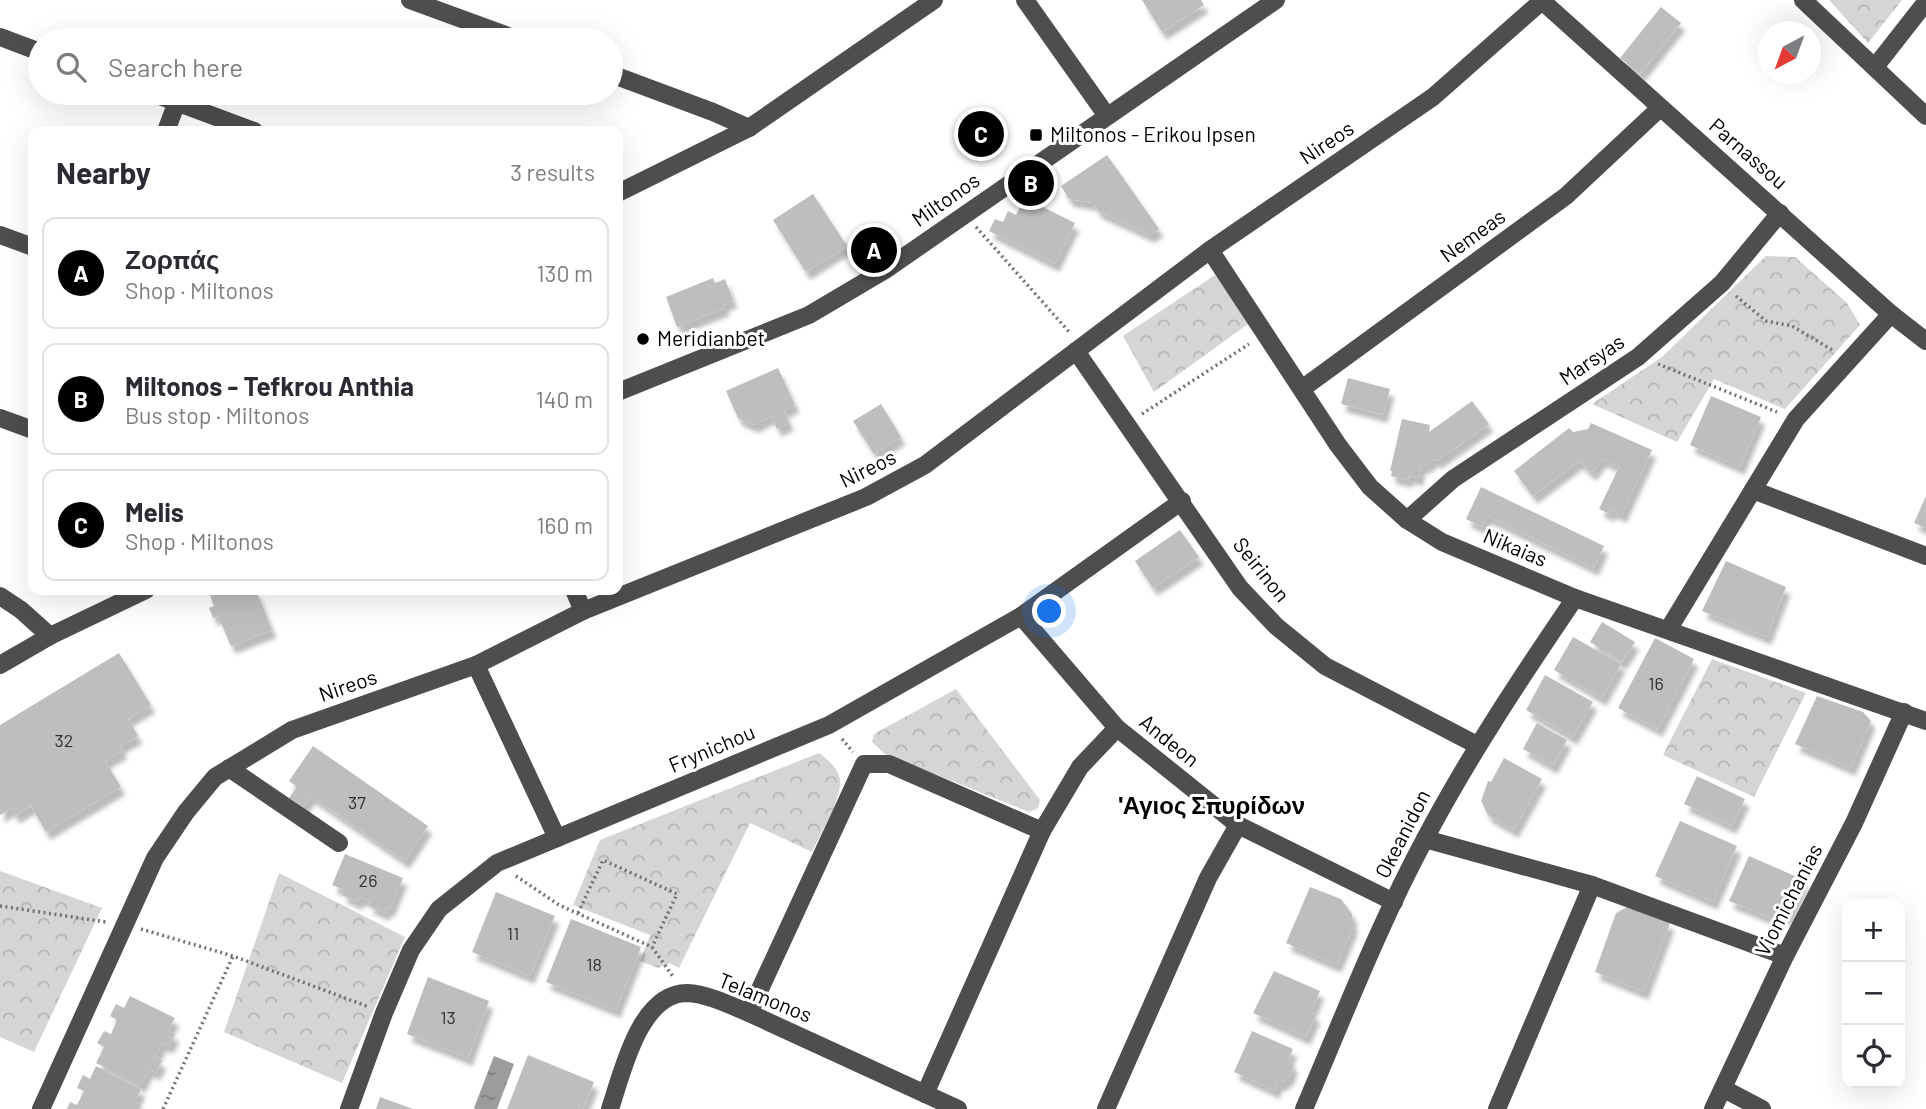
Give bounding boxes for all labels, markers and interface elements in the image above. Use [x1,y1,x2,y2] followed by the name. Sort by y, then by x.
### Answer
[1758,21,1821,84] north arrow
[28,28,623,105] search box
[52,48,90,86] icon: search
[108,51,243,82] text: Search here
[958,108,1004,160] pin: C
[1705,112,1793,194] street label: Parnassou
[1294,115,1358,169] street label: Nireos
[1050,121,1256,146] place label: Miltonos - Erikou Ipsen
[1028,127,1044,143] marker: Miltonos - Erikou Ipsen
[56,154,151,190] text: Nearby
[1008,157,1054,209] pin: B
[510,158,595,186] text: 3 results
[907,167,984,231] street label: Miltonos
[1435,203,1510,267] street label: Nemeas
[851,224,897,276] pin: A
[125,243,220,274] text: Ζορπάς
[73,259,89,287] text: A
[536,259,593,287] text: 130 m
[125,276,274,304] text: Shop · Miltonos
[657,325,765,350] place label: Meridianbet
[1554,328,1628,390] street label: Marsyas
[635,331,651,347] marker: Meridianbet
[125,370,414,401] text: Miltonos - Tefkrou Anthia
[74,385,88,413] text: B
[536,385,593,413] text: 140 m
[125,401,309,429] text: Bus stop · Miltonos
[835,443,900,492] street label: Nireos
[125,496,184,527] text: Melis
[74,511,88,539] text: C
[536,511,593,539] text: 160 m
[1480,522,1551,571] street label: Nikaias
[125,527,274,555] text: Shop · Miltonos
[1229,532,1296,606] street label: Seirinon
[1032,594,1066,628] your location
[315,663,380,706] street label: Nireos
[1648,672,1664,694] house number: 16
[1135,708,1205,771] street label: Andeon
[665,718,758,777] street label: Frynichou
[55,729,73,751] house number: 32
[1369,785,1435,882] street label: Okeanidon
[1119,790,1305,819] district label: 'Αγιος Σπυρίδων
[348,791,366,813] house number: 37
[1749,839,1827,960] street label: Viomichanias
[359,869,377,891] house number: 26
[1842,899,1905,1088] map controls
[1842,899,1905,962] button: +
[507,922,519,944] house number: 11
[586,953,602,975] house number: 18
[1842,962,1905,1025] button: −
[715,967,816,1027] street label: Telamonos
[440,1006,456,1028] house number: 13
[1842,1025,1905,1088] button: locate

